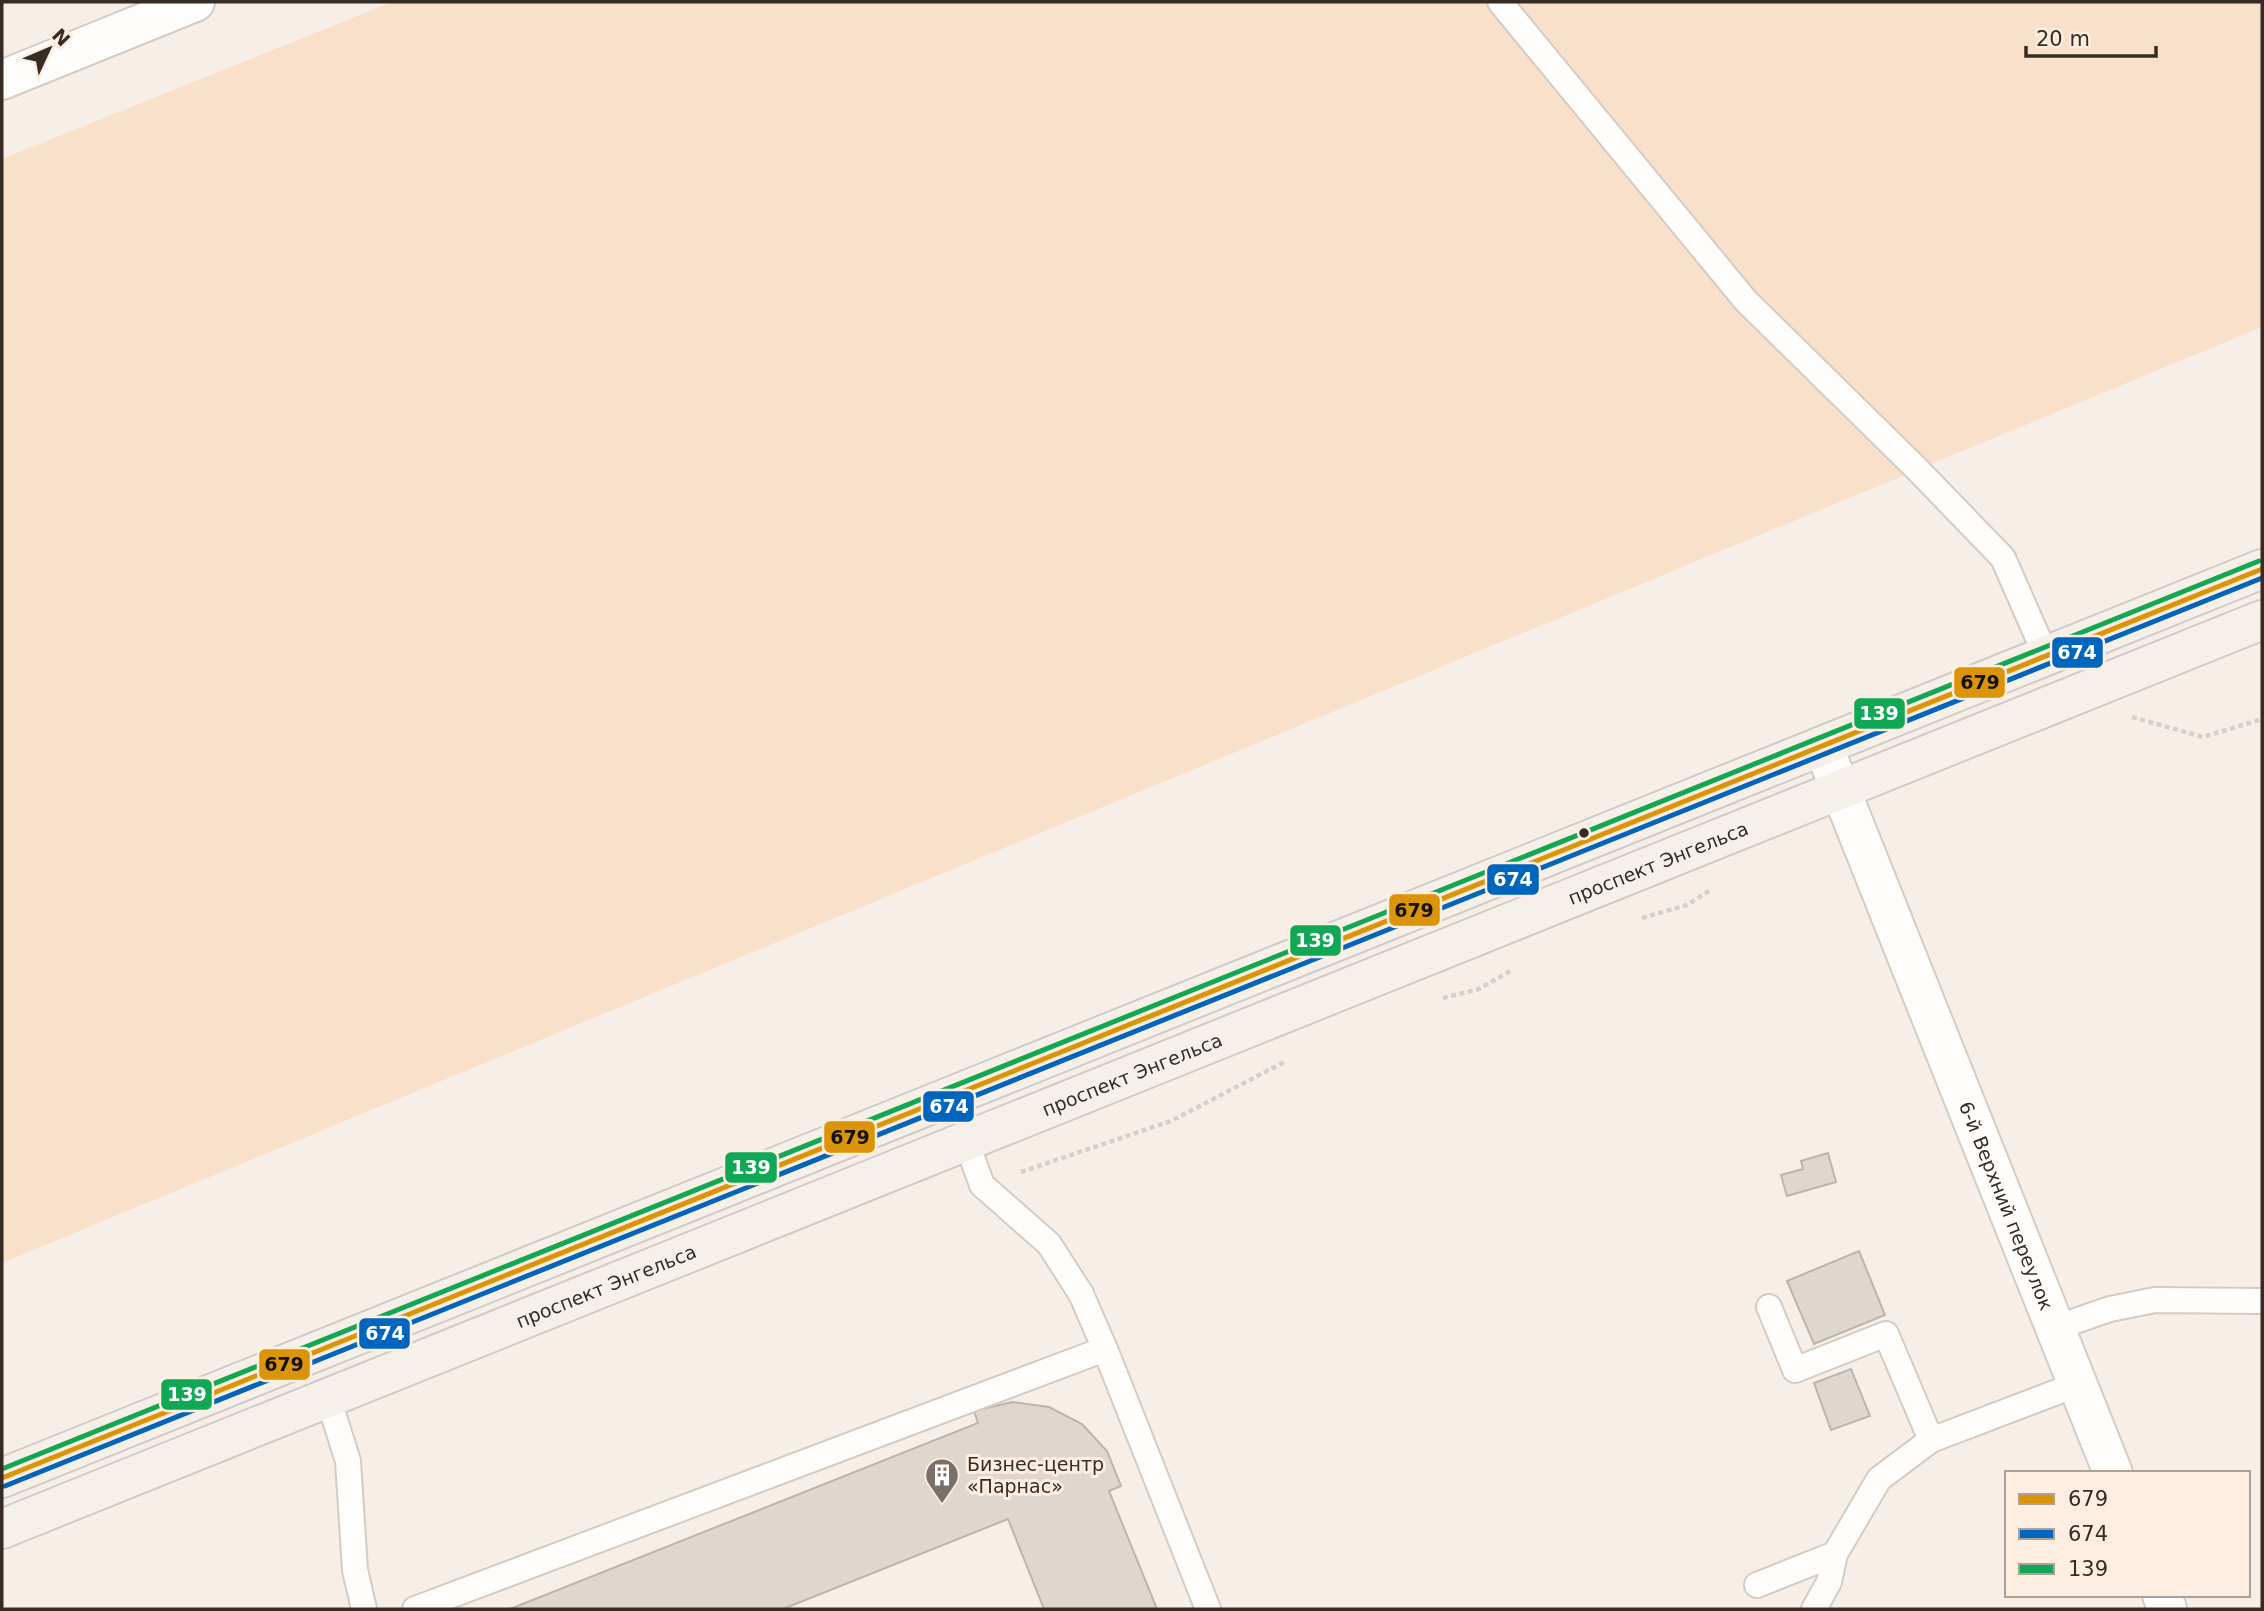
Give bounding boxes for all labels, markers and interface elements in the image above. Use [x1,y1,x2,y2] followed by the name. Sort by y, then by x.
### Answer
[14,14,84,84] north arrow
[2026,14,2156,58] scale bar
[48,24,75,51] text: N
[2036,27,2090,51] text: 20 m
[2051,636,2104,669] line badge: 674
[2057,641,2097,663] text: 674
[1953,666,2006,699] line badge: 679
[1960,671,2000,693] text: 679
[1853,697,1906,730] line badge: 139
[1859,702,1899,724] text: 139
[1565,817,1751,909] street label: проспект Энгельса
[1577,826,1591,840] unlabelled marker
[1486,863,1540,896] line badge: 674
[1493,868,1533,890] text: 674
[1388,893,1441,927] line badge: 679
[1394,899,1434,921] text: 679
[1289,924,1342,957] line badge: 139
[1295,929,1335,951] text: 139
[1039,1028,1225,1121] street label: проспект Энгельса
[922,1090,975,1123] line badge: 674
[929,1095,969,1117] text: 674
[1955,1098,2058,1313] street label: 6-й Верхний переулок
[823,1120,876,1154] line badge: 679
[830,1126,870,1148] text: 679
[724,1151,778,1184] line badge: 139
[731,1156,771,1178] text: 139
[513,1240,699,1332] street label: проспект Энгельса
[358,1317,411,1350] line badge: 674
[365,1322,405,1344] text: 674
[258,1348,311,1381] line badge: 679
[264,1353,304,1375] text: 679
[160,1378,213,1411] line badge: 139
[167,1383,207,1405] text: 139
[967,1453,1104,1497] place label: Бизнес-центр «Парнас»
[923,1456,961,1505] building icon: Бизнес-центр «Парнас»
[2005,1471,2250,1597] legend
[2068,1487,2108,1511] text: 679
[2068,1522,2108,1546] text: 674
[2068,1557,2108,1581] text: 139

